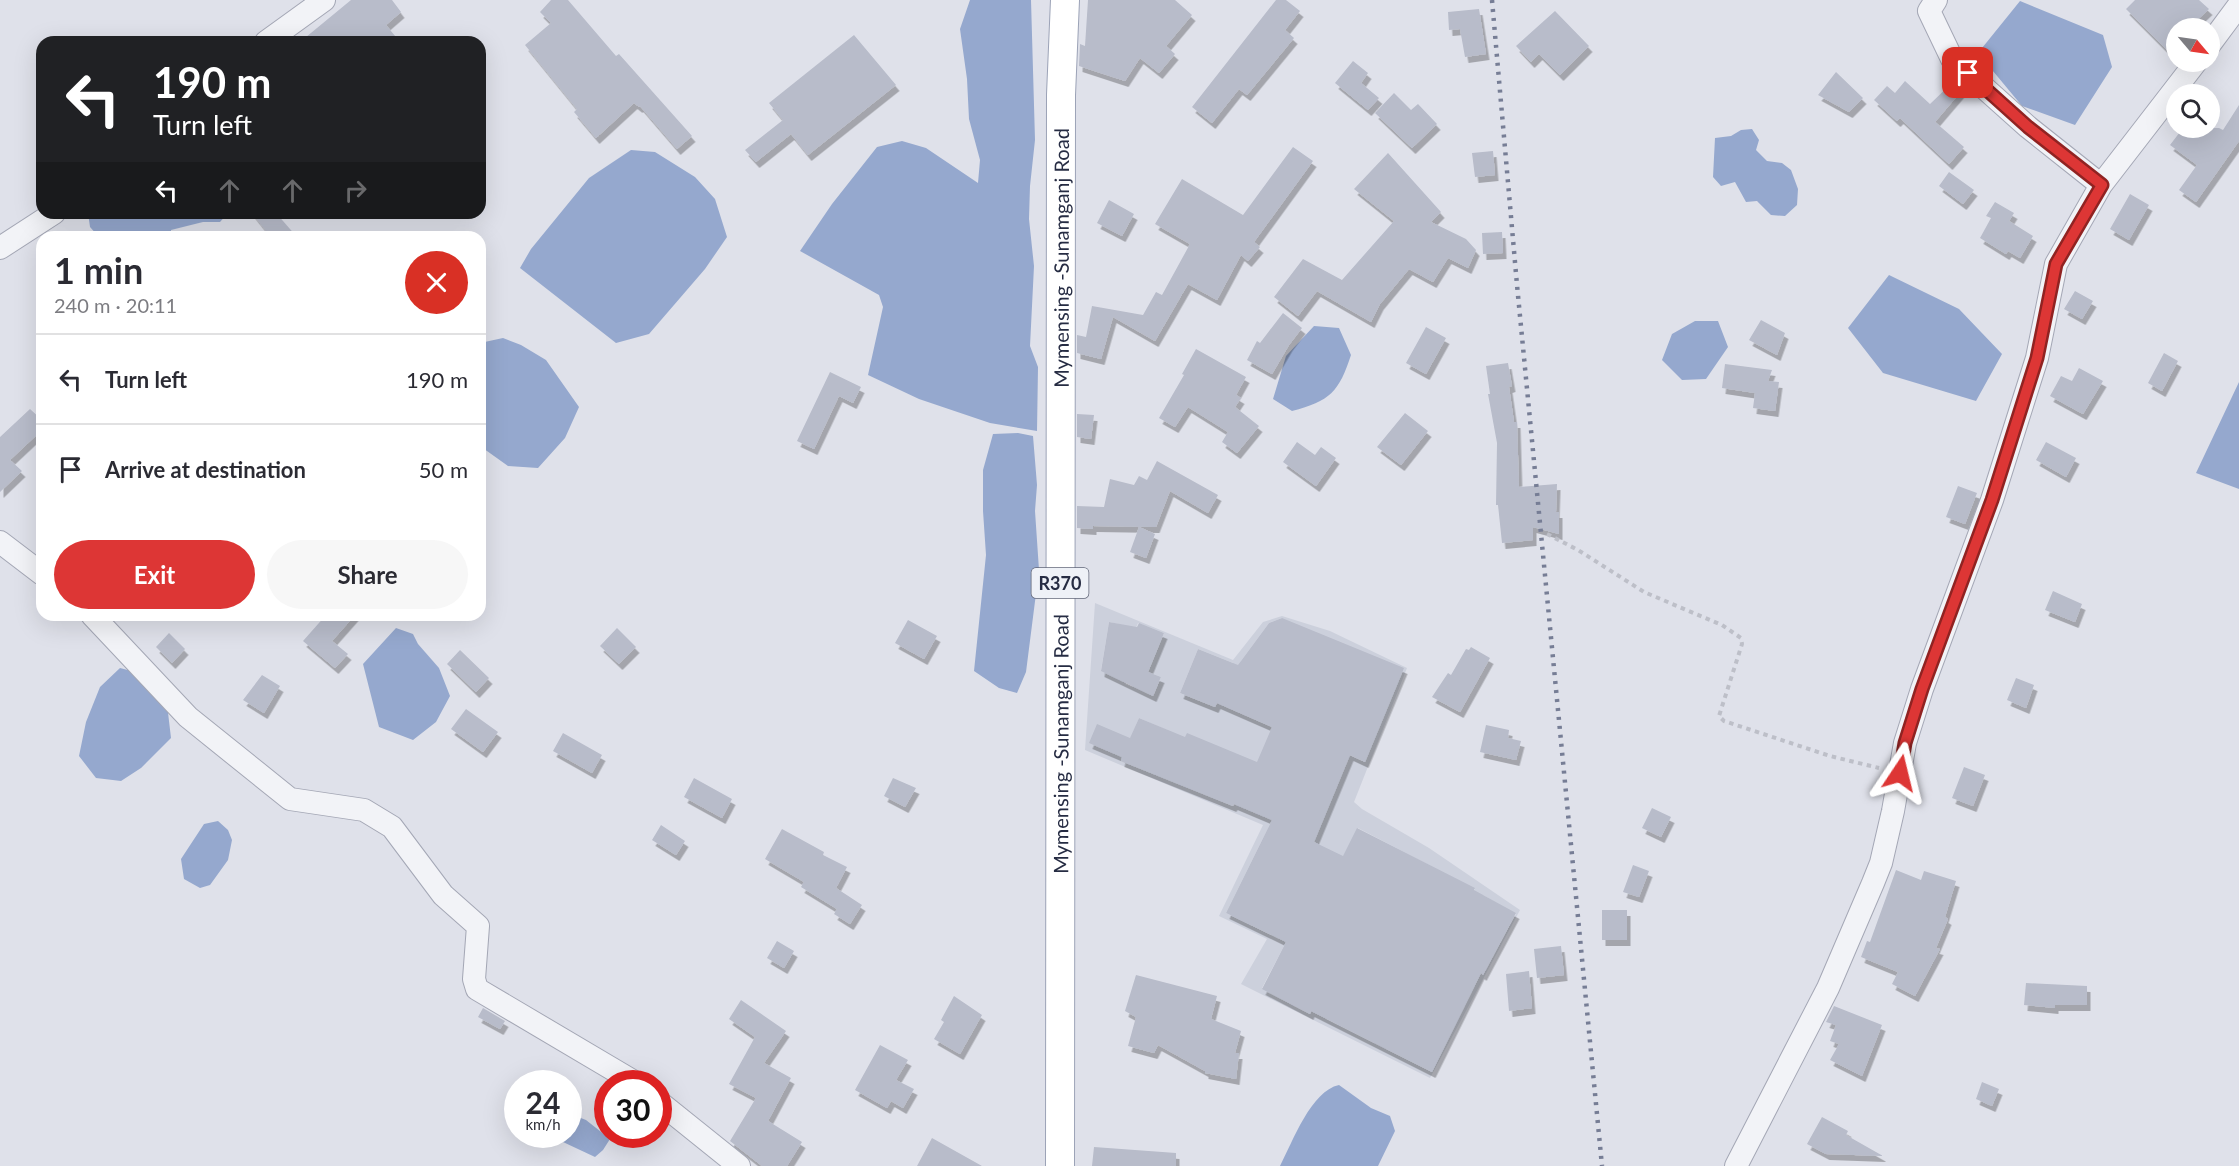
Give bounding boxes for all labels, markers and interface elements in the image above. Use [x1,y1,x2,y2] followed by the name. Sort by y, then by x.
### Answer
[2166,18,2220,72] north arrow
[2166,18,2220,138] map controls
[1942,47,1993,98] pin
[1951,56,1984,89] icon: arrive
[153,57,271,107] text: 190 m
[54,60,132,138] icon: left
[2166,84,2220,138] button: search
[153,108,252,141] text: Turn left
[1049,128,1073,388] street label: Mymensing -Sunamganj Road
[150,174,183,207] icon: left
[213,174,246,207] icon: ahead
[276,174,309,207] icon: ahead
[339,174,372,207] icon: right
[54,248,143,292] text: 1 min
[405,251,468,314] button: close
[54,293,177,317] text: 240 m · 20:11
[54,363,87,396] icon: left
[105,366,187,393] text: Turn left
[406,366,468,393] text: 190 m
[54,453,87,486] icon: arrive
[105,456,306,483] text: Arrive at destination
[419,456,468,483] text: 50 m
[54,540,255,609] button: Exit
[267,540,468,609] button: Share
[1032,568,1088,598] road number: R370
[1048,614,1073,874] street label: Mymensing -Sunamganj Road
[1868,741,1932,805] position arrow
[594,1070,672,1148] speed limit sign: 30
[526,1084,560,1120] text: 24
[525,1115,561,1133] text: km/h

